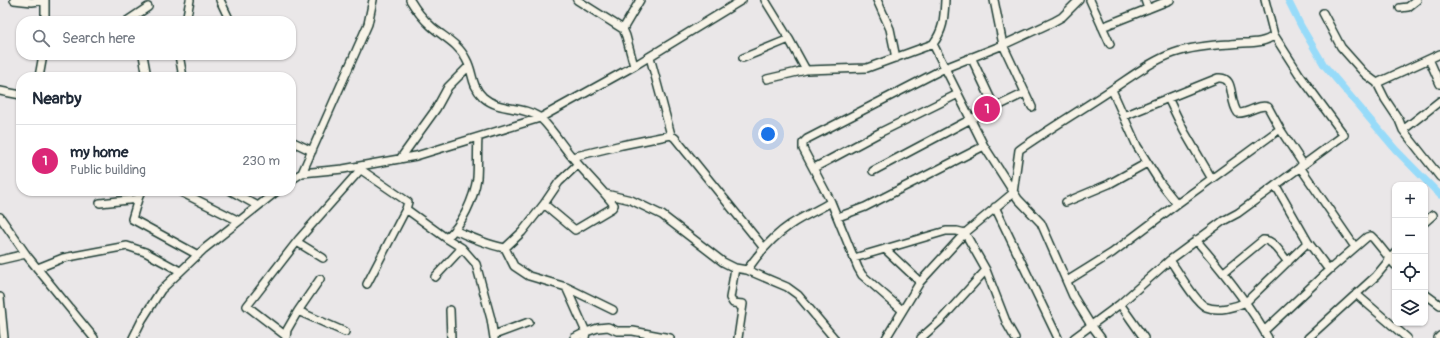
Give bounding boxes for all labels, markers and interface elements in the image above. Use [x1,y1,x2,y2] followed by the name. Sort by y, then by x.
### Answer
[16,16,296,60] search box
[30,27,52,49] icon: search
[62,29,135,48] text: Search here
[32,88,81,109] text: Nearby
[974,94,1000,124] pin: 1
[758,124,778,144] your location
[70,143,128,162] text: my home
[42,153,48,169] text: 1
[243,153,280,169] text: 230 m
[70,162,146,178] text: Public building
[1392,182,1428,326] map controls
[1392,182,1428,218] button: +
[1392,218,1428,254] button: −
[1392,254,1428,290] button: locate
[1392,290,1428,326] button: layers

